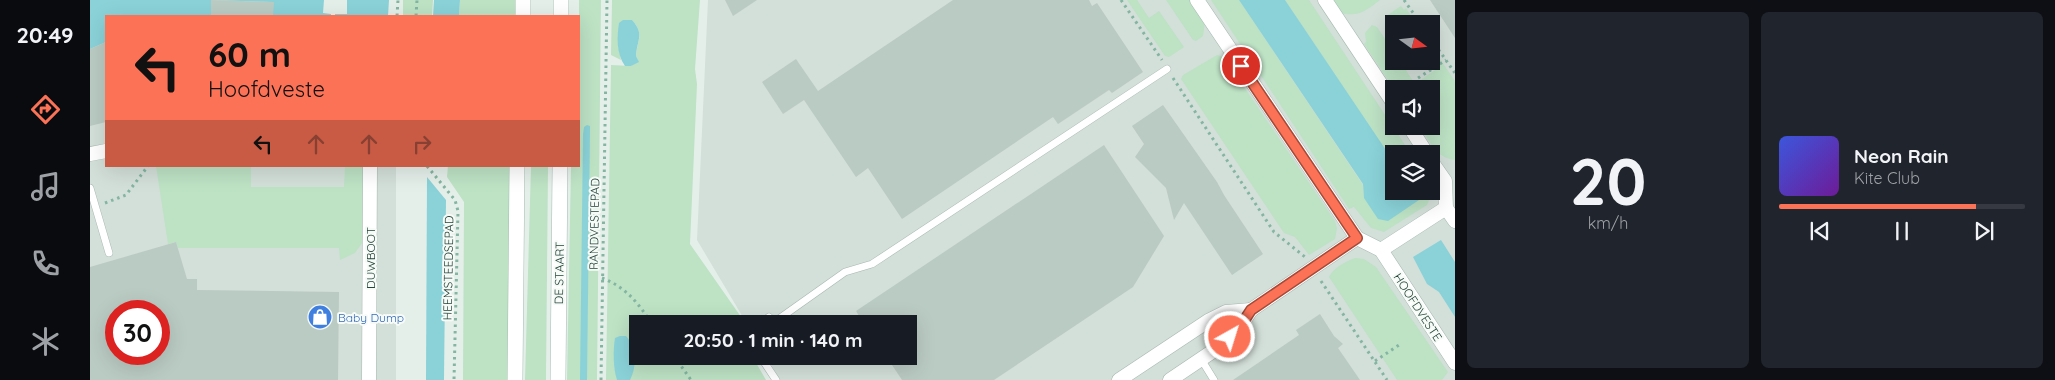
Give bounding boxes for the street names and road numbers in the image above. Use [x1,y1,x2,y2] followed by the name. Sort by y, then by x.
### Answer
[586,178,602,270] street label: RANDVESTEPAD
[440,215,456,321] street label: HEEMSTEEDSEPAD
[363,227,378,289] street label: DUWBOOT
[551,241,567,305] street label: DE STAART
[1390,270,1446,344] street label: HOOFDVESTE

